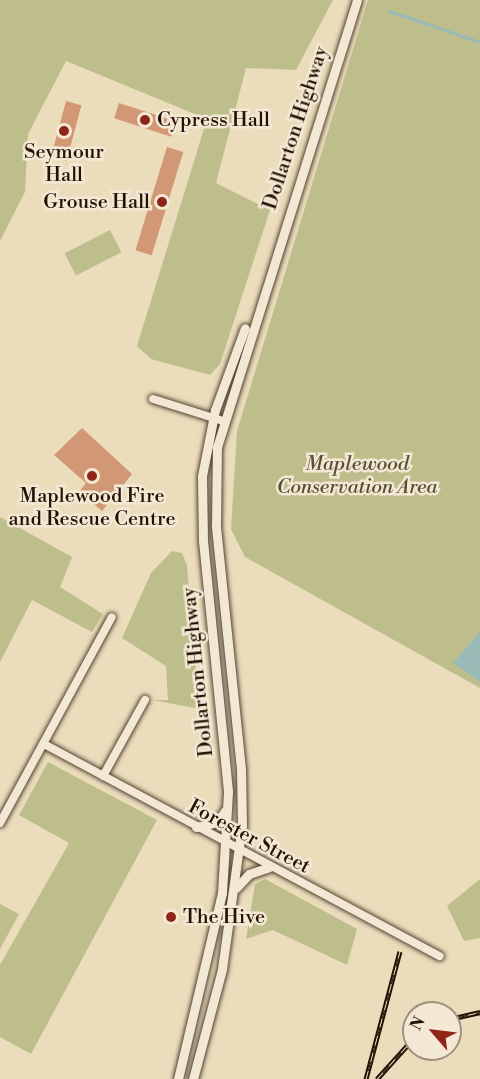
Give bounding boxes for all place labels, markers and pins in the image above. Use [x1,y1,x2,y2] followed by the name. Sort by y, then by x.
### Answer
[157,108,270,132] place label: Cypress Hall
[138,113,152,127] marker: Cypress Hall
[57,124,71,138] marker: Seymour Hall
[24,140,104,187] place label: Seymour Hall
[43,190,150,214] place label: Grouse Hall
[155,195,169,209] marker: Grouse Hall
[85,469,99,483] marker: Maplewood Fire and Rescue Centre
[8,485,176,532] place label: Maplewood Fire and Rescue Centre
[183,905,265,929] place label: The Hive
[164,910,178,924] marker: The Hive

